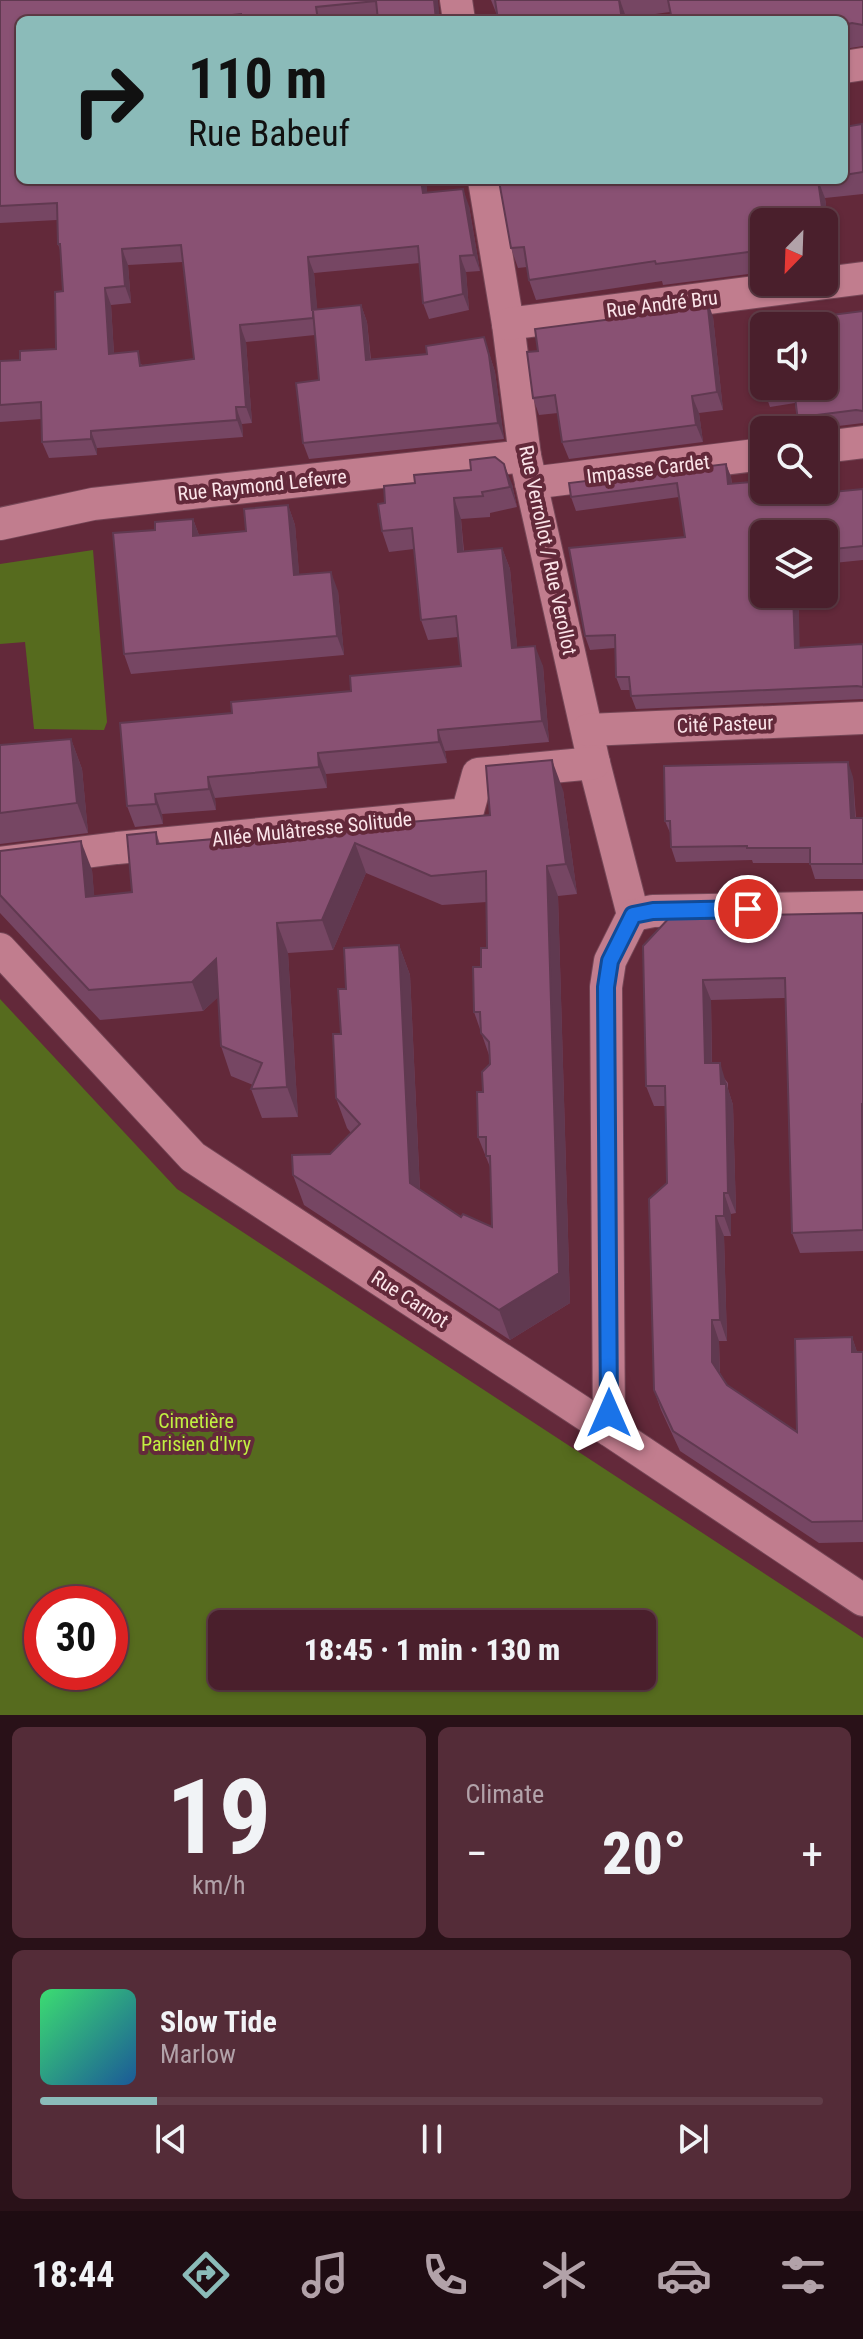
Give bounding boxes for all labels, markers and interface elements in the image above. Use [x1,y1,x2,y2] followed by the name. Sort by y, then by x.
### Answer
[188,46,327,112] text: 110 m
[56,48,160,152] icon: right
[188,113,350,155] text: Rue Babeuf
[750,208,838,296] north arrow
[750,208,838,608] map controls
[605,285,719,323] street label: Rue André Bru
[750,312,838,400] button: sound
[750,416,838,504] button: search
[514,443,582,657] street label: Rue Verrollot / Rue Verollot
[585,450,711,488] street label: Impasse Cardet
[176,464,348,506] street label: Rue Raymond Lefevre
[750,520,838,608] button: layers
[676,710,774,738] street label: Cité Pasteur
[211,807,413,851] street label: Allée Mulâtresse Solitude
[714,875,782,943] pin
[726,887,770,931] icon: arrive
[367,1265,453,1333] street label: Rue Carnot
[567,1371,651,1455] position arrow
[141,1409,251,1456] park label: Cimetière Parisien d'Ivry
[24,1586,128,1690] speed limit sign: 30
[304,1632,560,1667] text: 18:45 · 1 min · 130 m
[166,1757,271,1878] text: 19
[466,1779,544,1809] text: Climate
[602,1818,687,1889] text: 20°
[466,1828,488,1880] text: −
[801,1828,823,1880] text: +
[192,1870,246,1900] text: km/h
[160,2004,277,2039] text: Slow Tide
[160,2039,236,2069] text: Marlow
[149,2117,193,2161] icon: previous
[410,2117,454,2161] icon: pause
[671,2117,715,2161] icon: next
[178,2247,234,2303] icon: directions
[297,2247,353,2303] icon: music
[417,2247,473,2303] icon: phone
[536,2247,592,2303] icon: climate
[656,2247,712,2303] icon: car
[775,2247,831,2303] icon: filters
[32,2254,114,2296] text: 18:44

